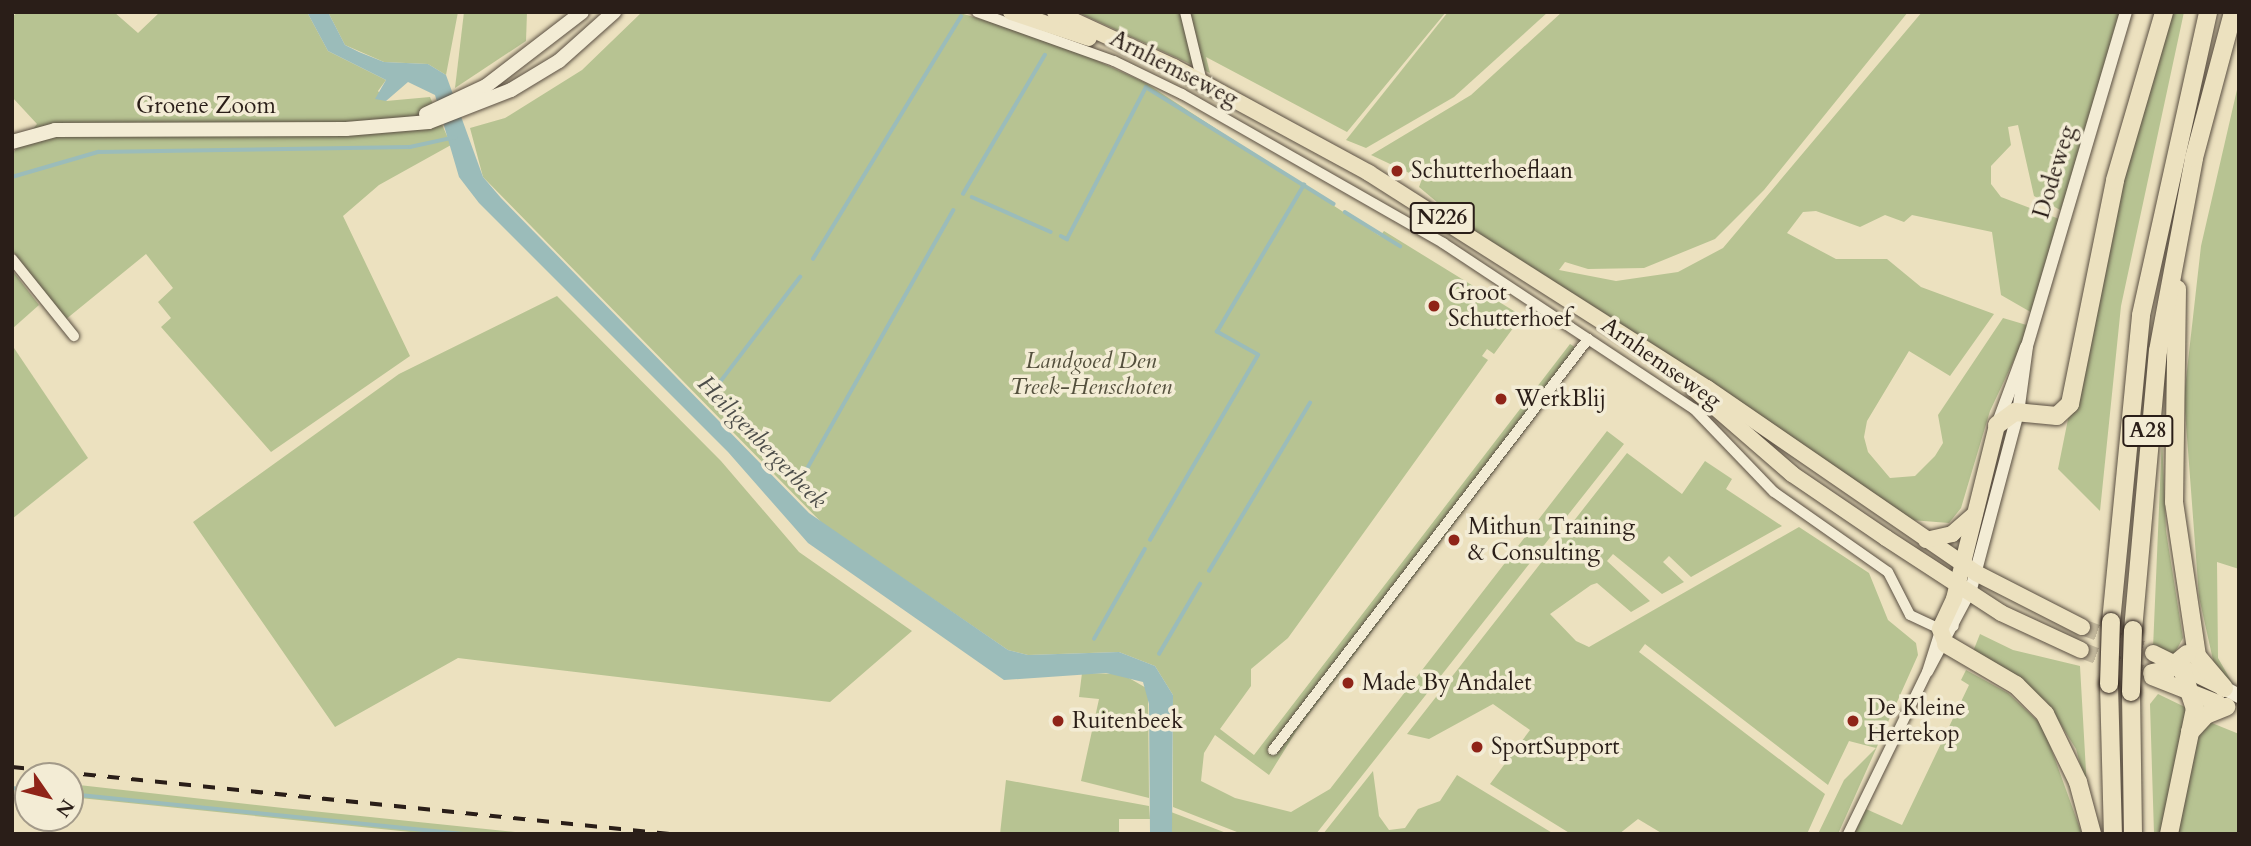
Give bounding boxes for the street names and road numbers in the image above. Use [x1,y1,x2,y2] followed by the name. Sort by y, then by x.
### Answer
[1105,25,1243,113] street label: Arnhemseweg
[136,92,276,120] street label: Groene Zoom
[2028,122,2082,222] street label: Dodeweg
[1409,200,1475,235] road number: N226
[1596,311,1726,415] street label: Arnhemseweg
[2122,414,2174,448] road number: A28

